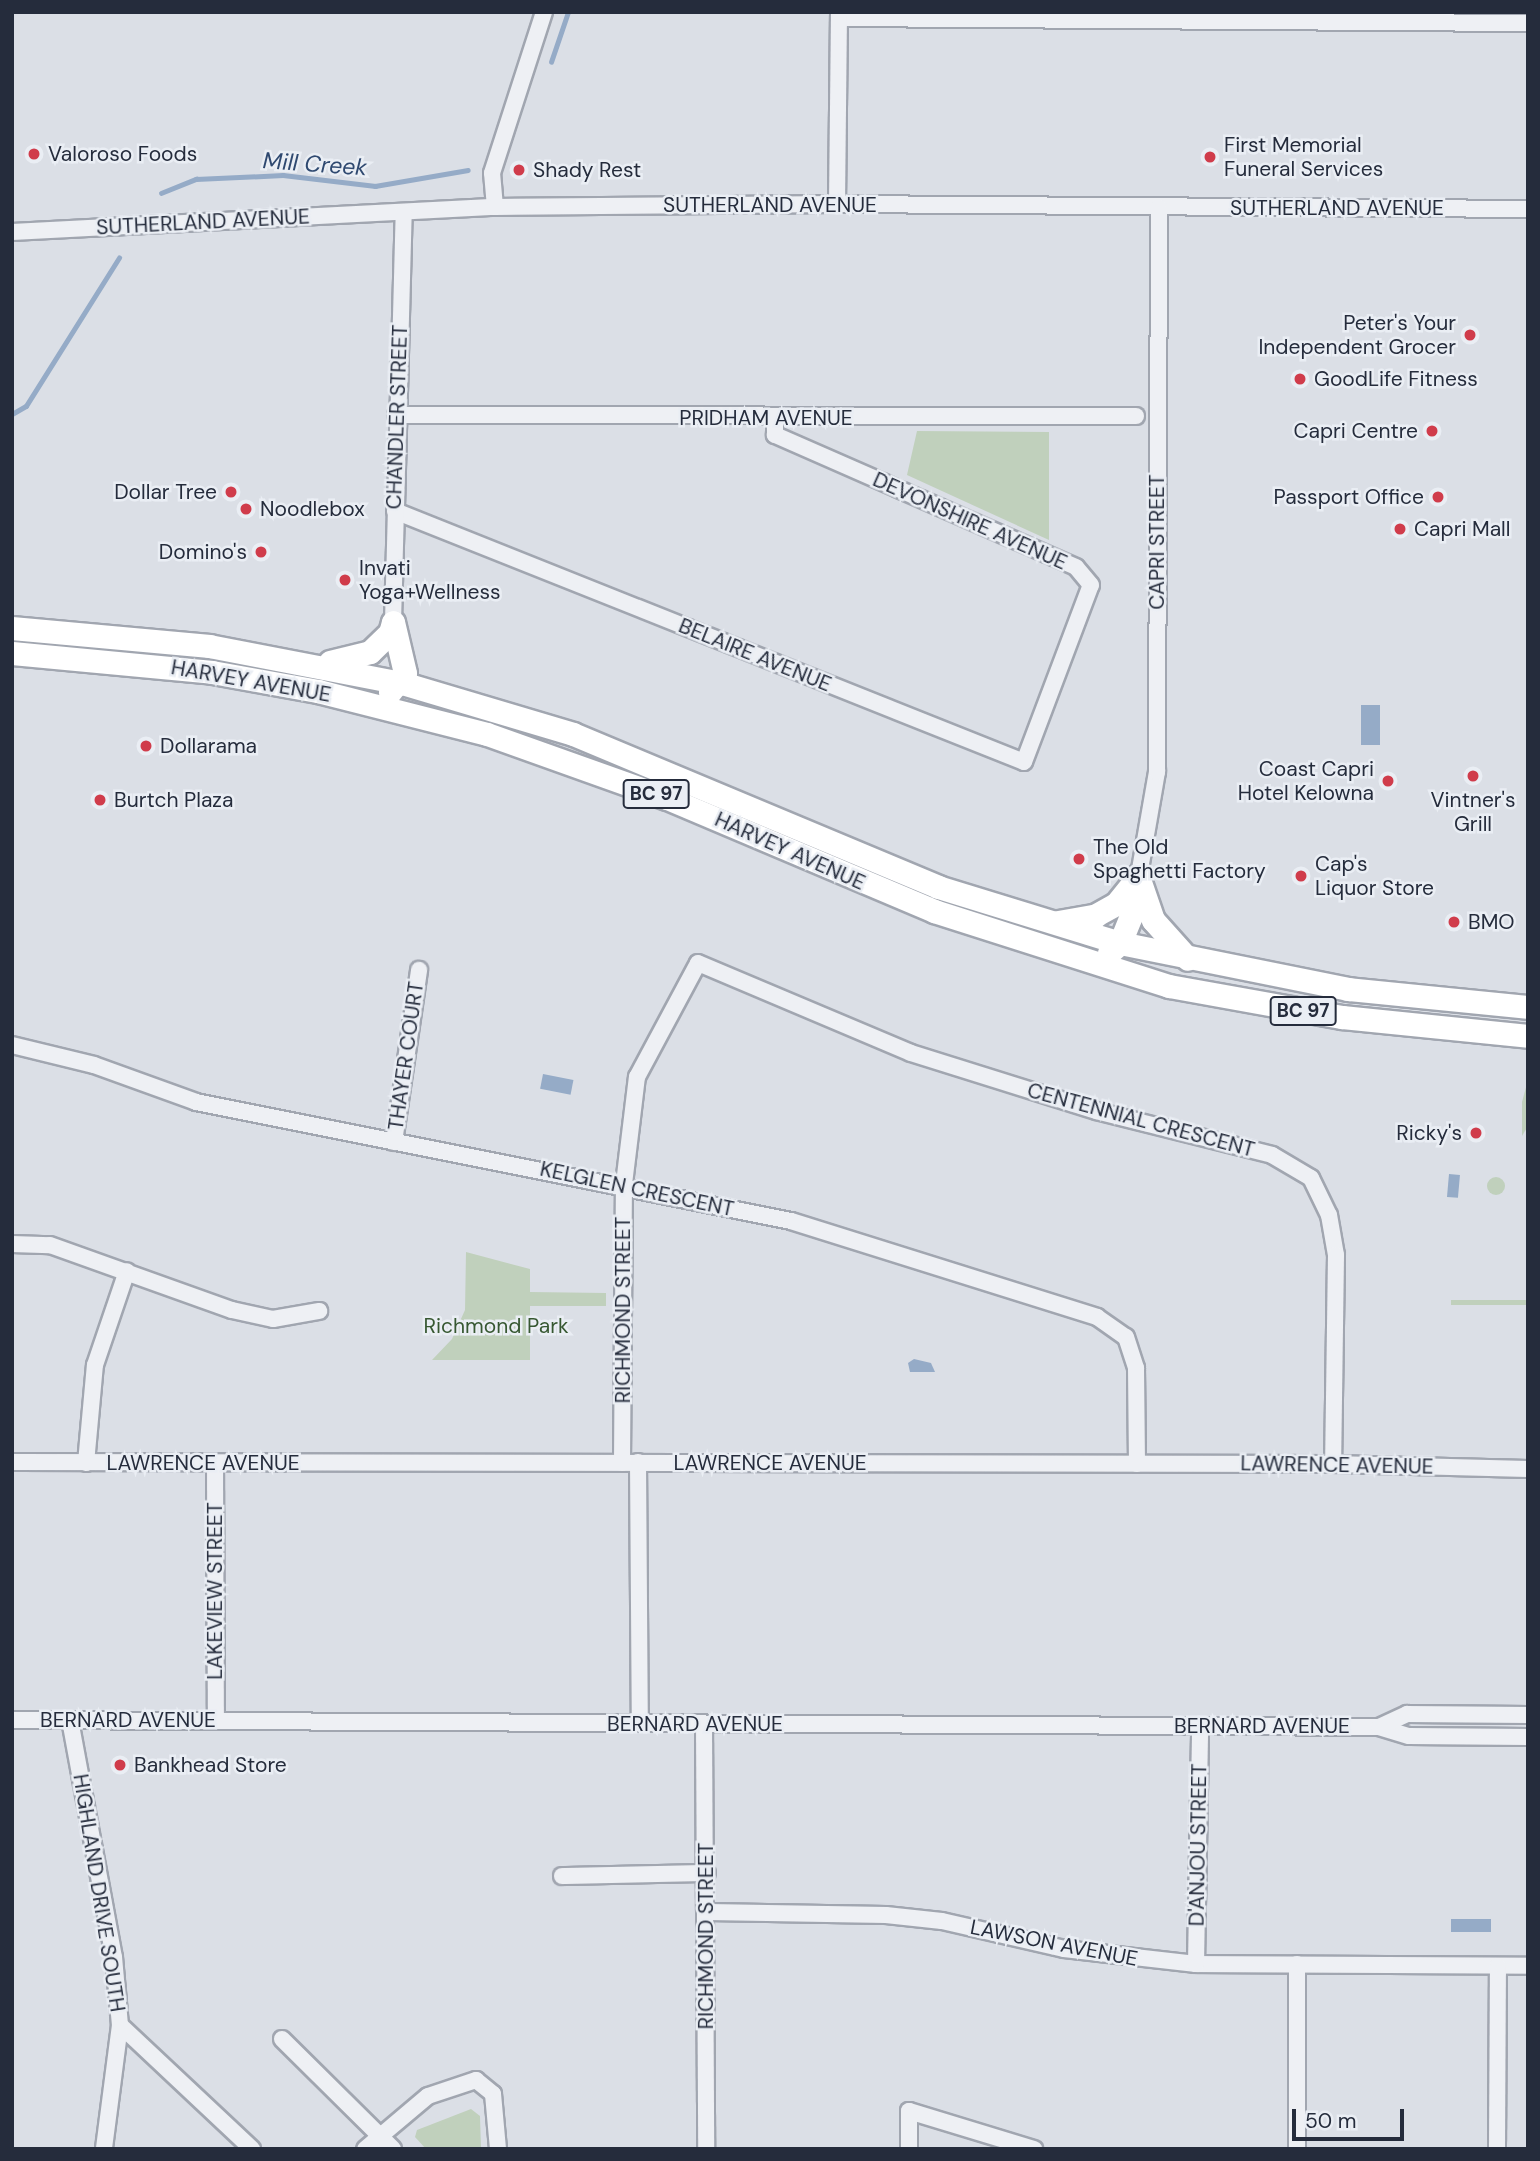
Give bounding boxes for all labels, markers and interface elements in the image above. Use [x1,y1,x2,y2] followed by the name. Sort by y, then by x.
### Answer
[1224,132,1383,182] place label: First Memorial Funeral Services
[48,141,197,167] place label: Valoroso Foods
[26,146,42,162] marker: Valoroso Foods
[262,147,368,181] water label: Mill Creek
[1202,149,1218,165] marker: First Memorial Funeral Services
[533,157,641,183] place label: Shady Rest
[511,162,527,178] marker: Shady Rest
[663,192,877,218] street label: SUTHERLAND AVENUE
[1230,195,1444,221] street label: SUTHERLAND AVENUE
[96,204,310,240] street label: SUTHERLAND AVENUE
[1258,310,1456,360] place label: Peter's Your Independent Grocer
[381,324,413,510] street label: CHANDLER STREET
[1462,327,1478,343] marker: Peter's Your Independent Grocer
[1314,366,1478,392] place label: GoodLife Fitness
[1292,371,1308,387] marker: GoodLife Fitness
[679,405,853,431] street label: PRIDHAM AVENUE
[1293,418,1418,444] place label: Capri Centre
[1424,423,1440,439] marker: Capri Centre
[869,467,1071,575] street label: DEVONSHIRE AVENUE
[1144,474,1170,610] street label: CAPRI STREET
[114,479,217,505] place label: Dollar Tree
[223,484,239,500] marker: Dollar Tree
[1273,484,1424,510] place label: Passport Office
[1430,489,1446,505] marker: Passport Office
[260,496,365,522] place label: Noodlebox
[238,501,254,517] marker: Noodlebox
[1414,516,1510,542] place label: Capri Mall
[1392,521,1408,537] marker: Capri Mall
[159,539,247,565] place label: Domino's
[253,544,269,560] marker: Domino's
[359,555,500,605] place label: Invati Yoga+Wellness
[337,572,353,588] marker: Invati Yoga+Wellness
[675,613,835,697] street label: BELAIRE AVENUE
[169,655,333,707] street label: HARVEY AVENUE
[160,733,257,759] place label: Dollarama
[138,738,154,754] marker: Dollarama
[1238,756,1374,806] place label: Coast Capri Hotel Kelowna
[1465,768,1481,784] marker: Vintner's Grill
[1380,773,1396,789] marker: Coast Capri Hotel Kelowna
[621,778,691,810] road number: BC 97
[114,787,233,813] place label: Burtch Plaza
[1430,787,1516,837] place label: Vintner's Grill
[92,792,108,808] marker: Burtch Plaza
[711,807,869,895] street label: HARVEY AVENUE
[1093,834,1266,884] place label: The Old Spaghetti Factory
[1071,851,1087,867] marker: The Old Spaghetti Factory
[1315,851,1434,901] place label: Cap's Liquor Store
[1293,868,1309,884] marker: Cap's Liquor Store
[1468,909,1515,935] place label: BMO
[1446,914,1462,930] marker: BMO
[383,980,429,1132] street label: THAYER COURT
[1268,995,1338,1026] road number: BC 97
[1025,1077,1257,1163] street label: CENTENNIAL CRESCENT
[1396,1120,1462,1146] place label: Ricky's
[1468,1125,1484,1141] marker: Ricky's
[538,1156,736,1222] street label: KELGLEN CRESCENT
[610,1217,636,1403] street label: RICHMOND STREET
[423,1313,569,1339] park label: Richmond Park
[106,1450,300,1476] street label: LAWRENCE AVENUE
[673,1450,867,1476] street label: LAWRENCE AVENUE
[1240,1451,1434,1479] street label: LAWRENCE AVENUE
[202,1502,228,1680] street label: LAKEVIEW STREET
[40,1707,216,1733] street label: BERNARD AVENUE
[607,1711,783,1737] street label: BERNARD AVENUE
[1174,1713,1350,1739] street label: BERNARD AVENUE
[134,1752,287,1778] place label: Bankhead Store
[112,1757,128,1773] marker: Bankhead Store
[1184,1763,1212,1927] street label: D'ANJOU STREET
[68,1772,130,2014] street label: HIGHLAND DRIVE SOUTH
[693,1843,719,2029] street label: RICHMOND STREET
[968,1914,1140,1972] street label: LAWSON AVENUE
[1295,2094,1407,2138] scale bar
[1305,2107,1356,2135] text: 50 m

